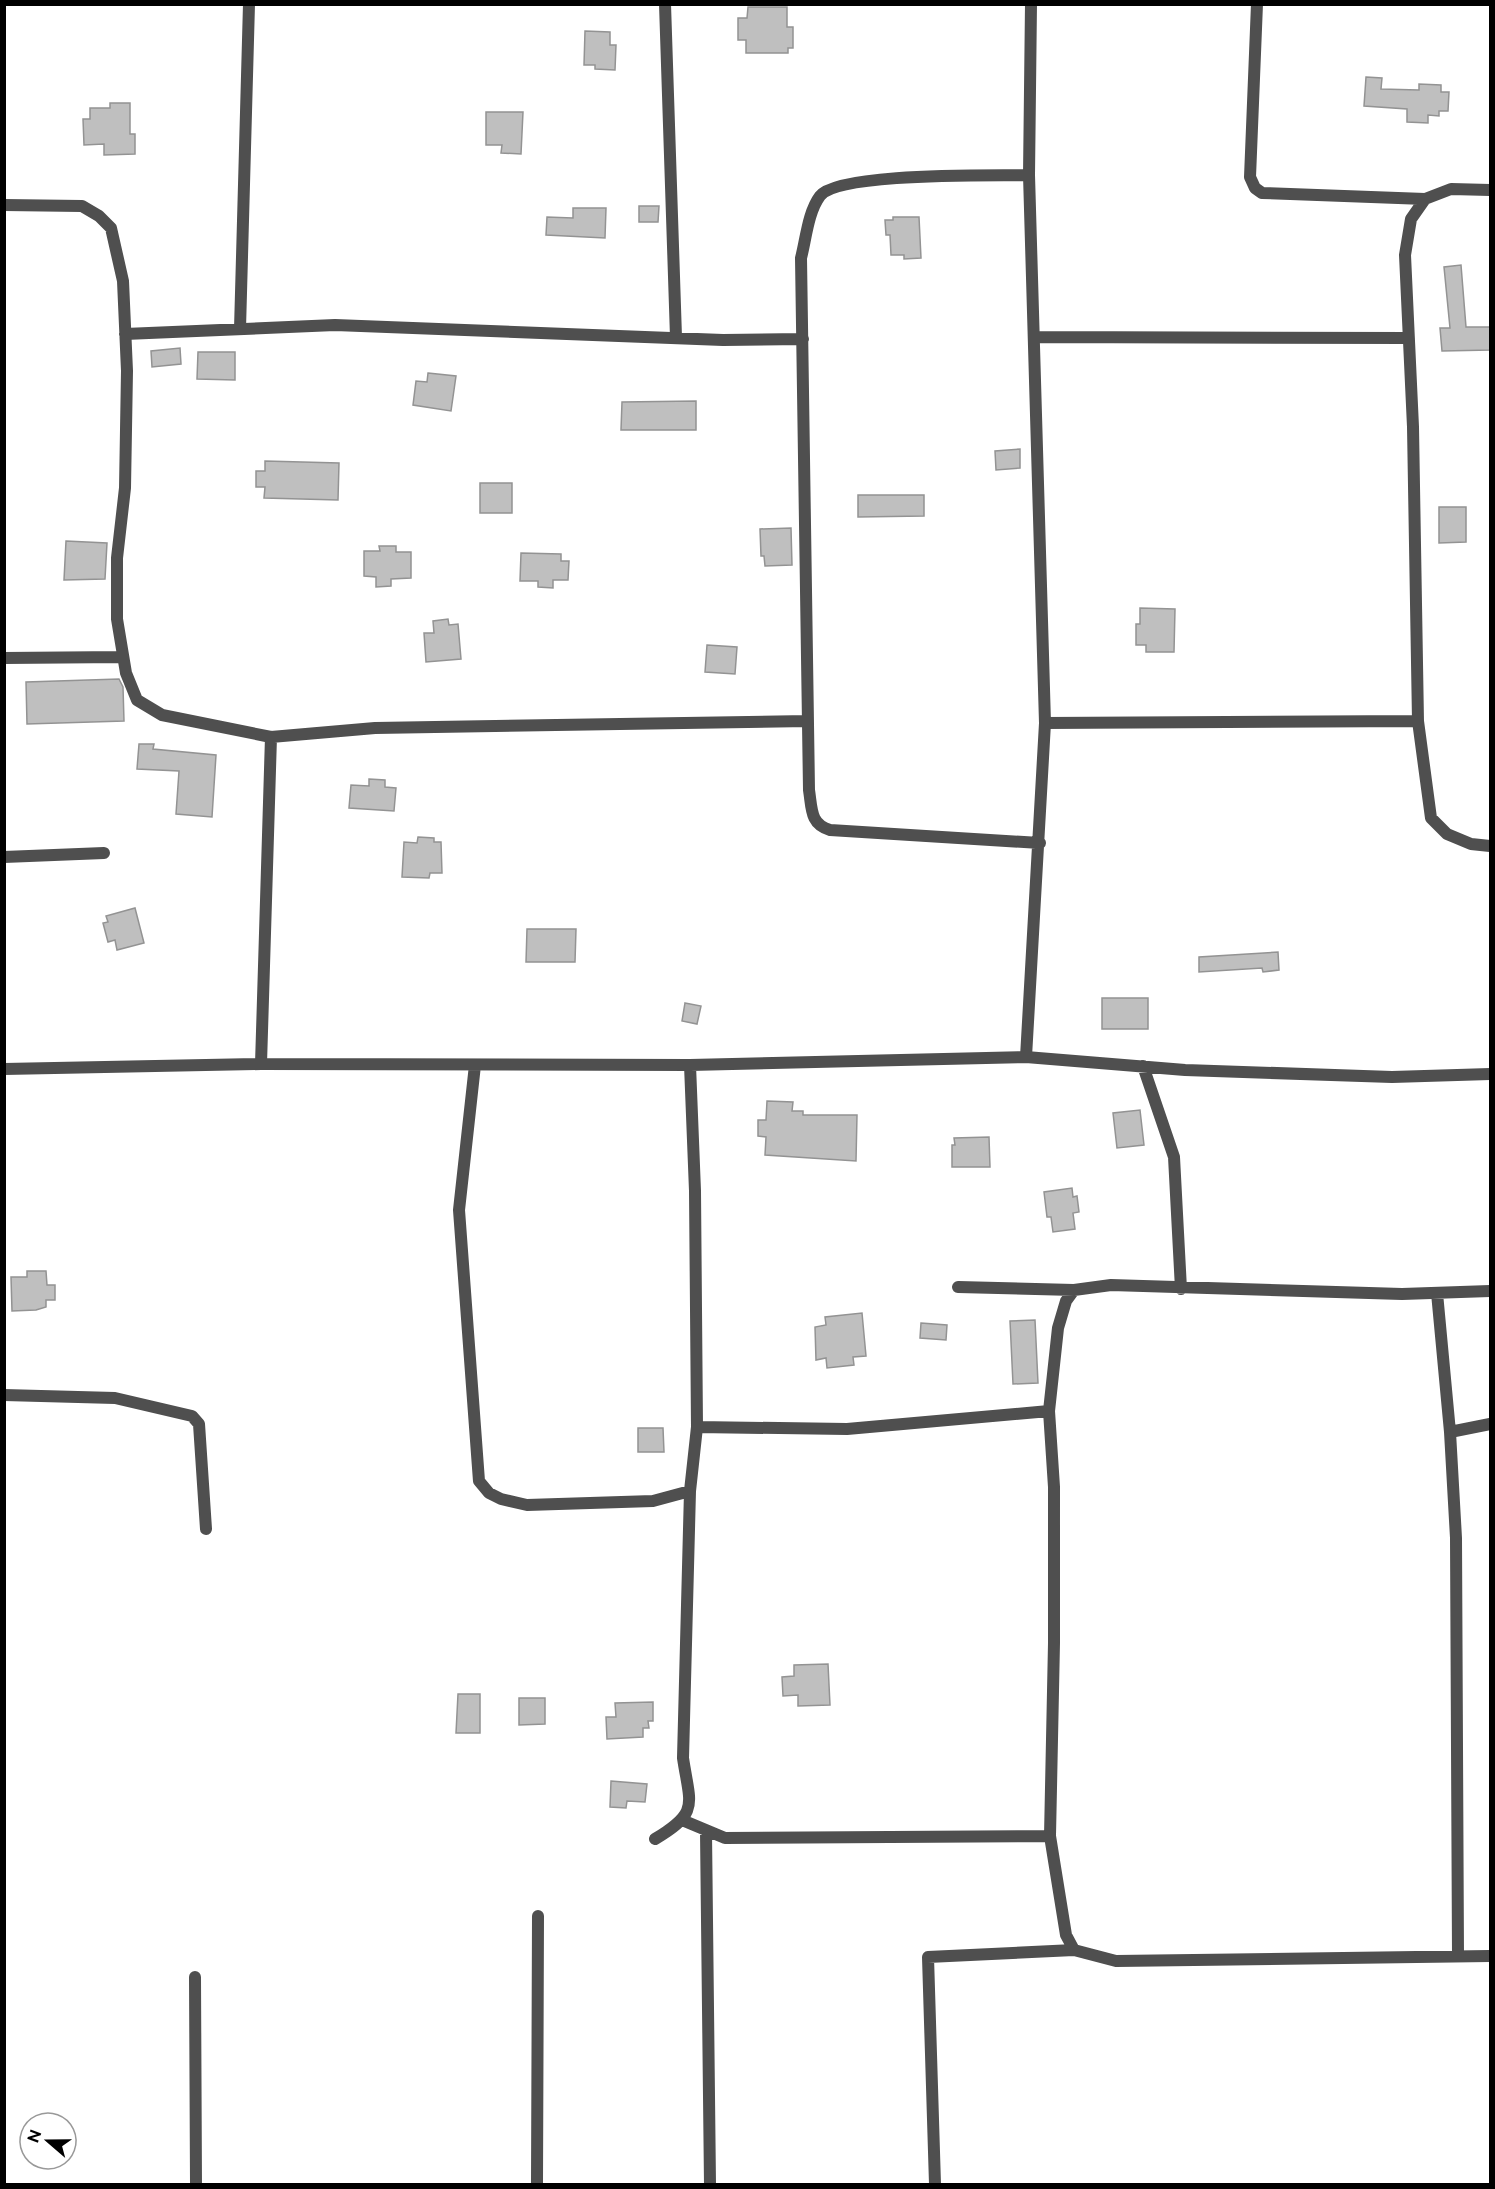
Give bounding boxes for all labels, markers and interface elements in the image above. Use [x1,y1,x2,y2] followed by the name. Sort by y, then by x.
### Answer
[18,2111,78,2171] north arrow
[23,2127,45,2145] text: N

